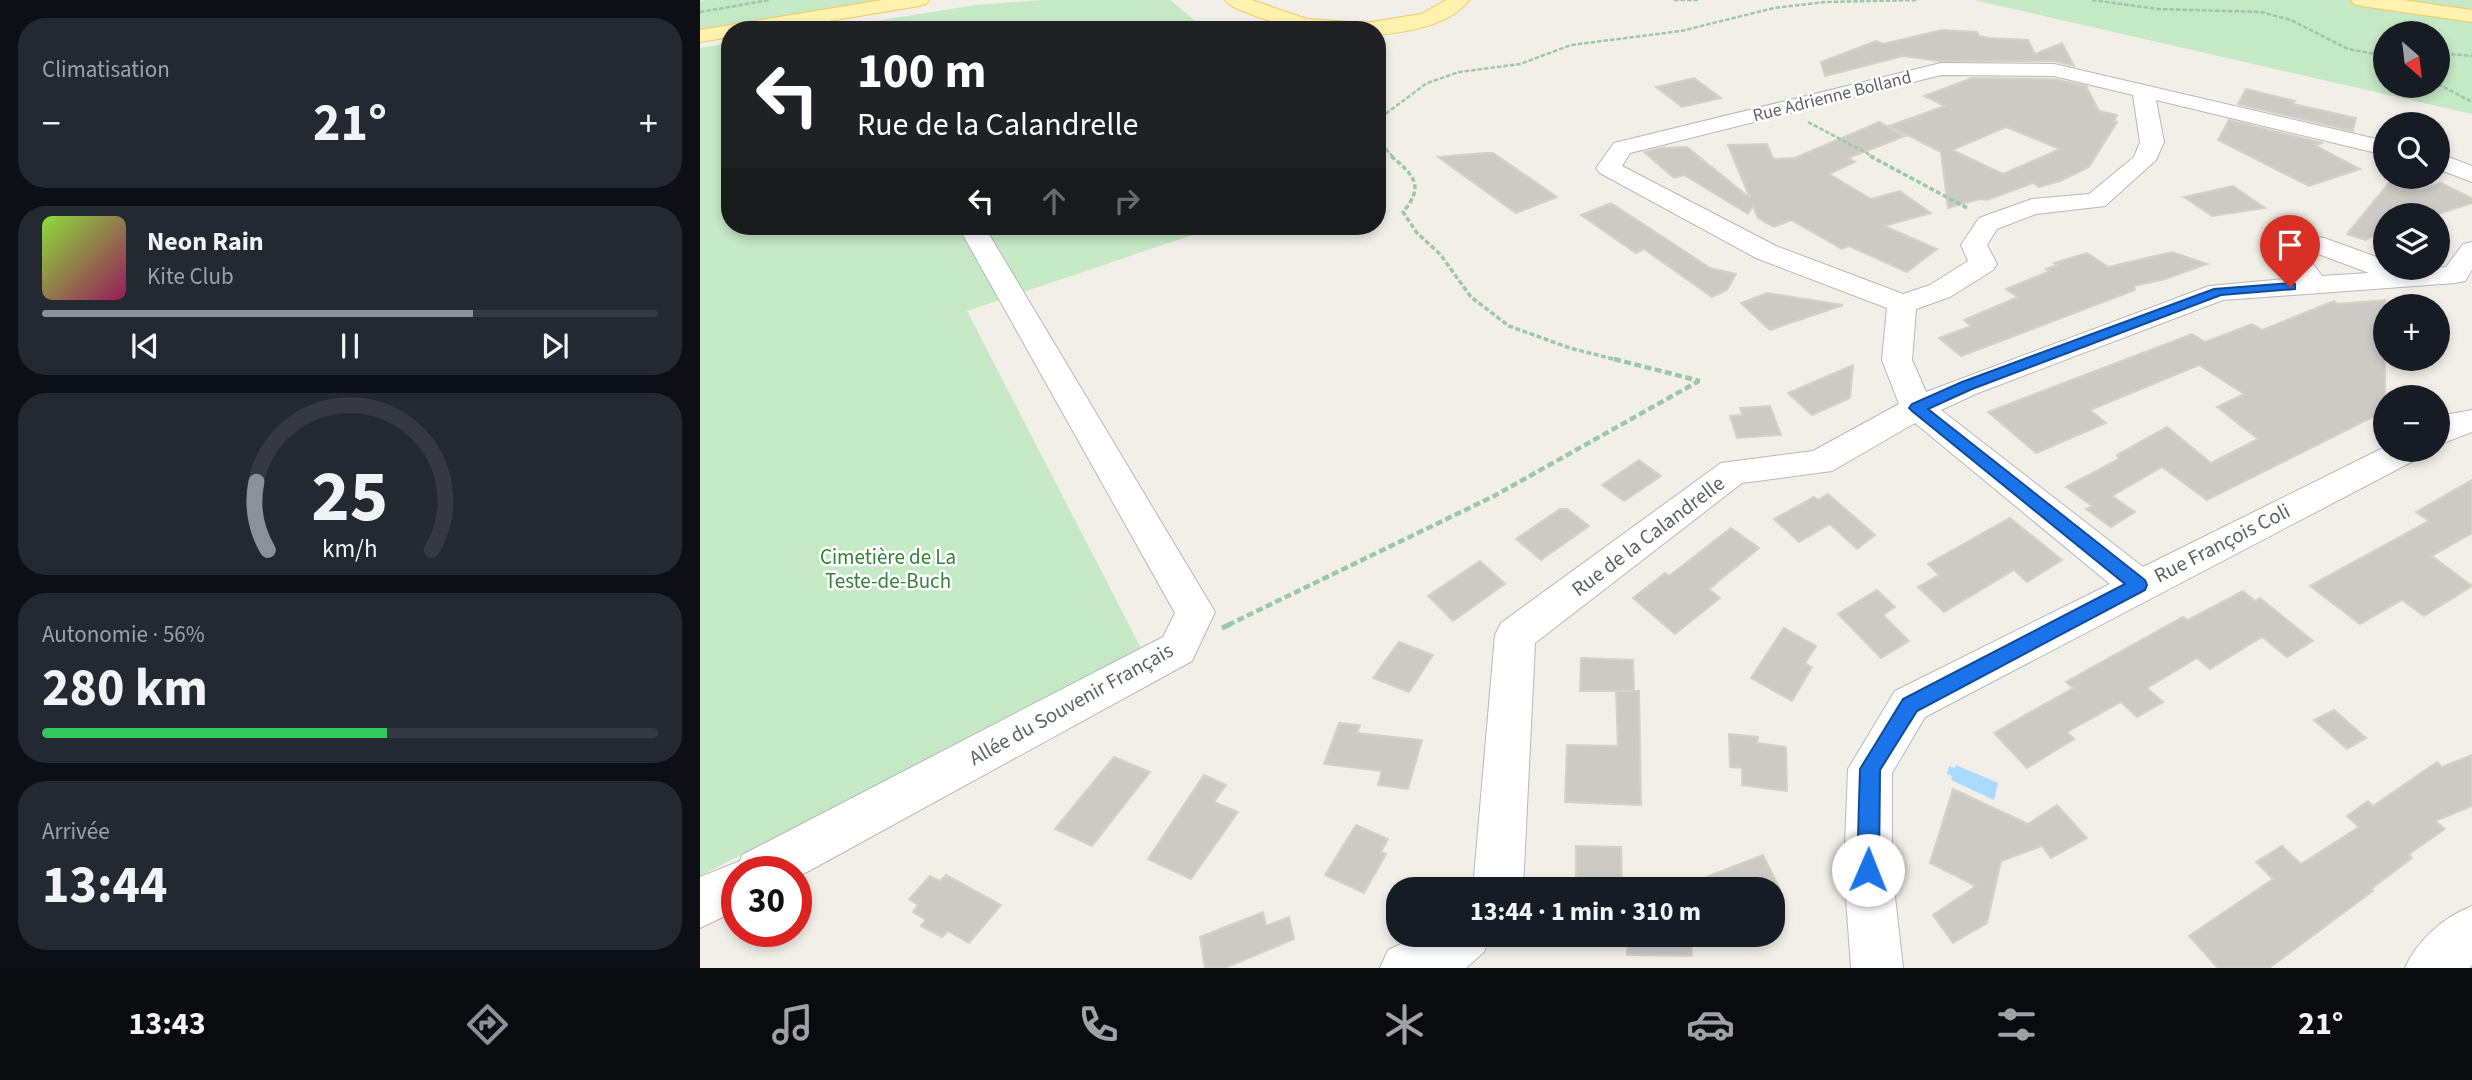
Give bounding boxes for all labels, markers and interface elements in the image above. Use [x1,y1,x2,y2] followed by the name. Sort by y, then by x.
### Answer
[2373,21,2450,98] north arrow
[2373,21,2450,462] map controls
[857,37,986,107] text: 100 m
[742,49,833,140] icon: left
[42,53,170,86] text: Climatisation
[1750,65,1914,128] street label: Rue Adrienne Bolland
[313,87,387,161] text: 21°
[42,97,61,151] text: −
[639,97,658,151] text: +
[857,102,1138,148] text: Rue de la Calandrelle
[2373,112,2450,189] button: search
[962,182,1000,220] icon: left
[1035,182,1073,220] icon: ahead
[1108,182,1146,220] icon: right
[2373,203,2450,280] button: layers
[2260,215,2320,287] pin
[147,223,264,260] text: Neon Rain
[2271,226,2309,264] icon: arrive
[147,260,234,293] text: Kite Club
[2373,294,2450,371] button: +
[126,327,164,365] icon: previous
[331,327,369,365] icon: pause
[536,327,574,365] icon: next
[2373,385,2450,462] button: −
[312,445,388,549] text: 25
[1565,468,1731,604] street label: Rue de la Calandrelle
[2149,496,2295,590] street label: Rue François Coli
[322,531,378,567] text: km/h
[820,542,956,596] park label: Cimetière de La Teste-de-Buch
[42,618,205,651] text: Autonomie · 56%
[963,635,1179,773] street label: Allée du Souvenir Français
[42,652,208,726] text: 280 km
[42,815,110,848] text: Arrivée
[1831,833,1905,907] position arrow
[42,849,167,923] text: 13:44
[721,856,812,947] speed limit sign: 30
[1470,893,1701,930] text: 13:44 · 1 min · 310 m
[463,1000,512,1049] icon: directions
[768,1000,817,1049] icon: music
[1074,1000,1123,1049] icon: phone
[1380,1000,1429,1049] icon: climate
[1686,1000,1735,1049] icon: car
[1992,1000,2041,1049] icon: filters
[128,1001,206,1047] text: 13:43
[2298,1001,2343,1047] text: 21°

